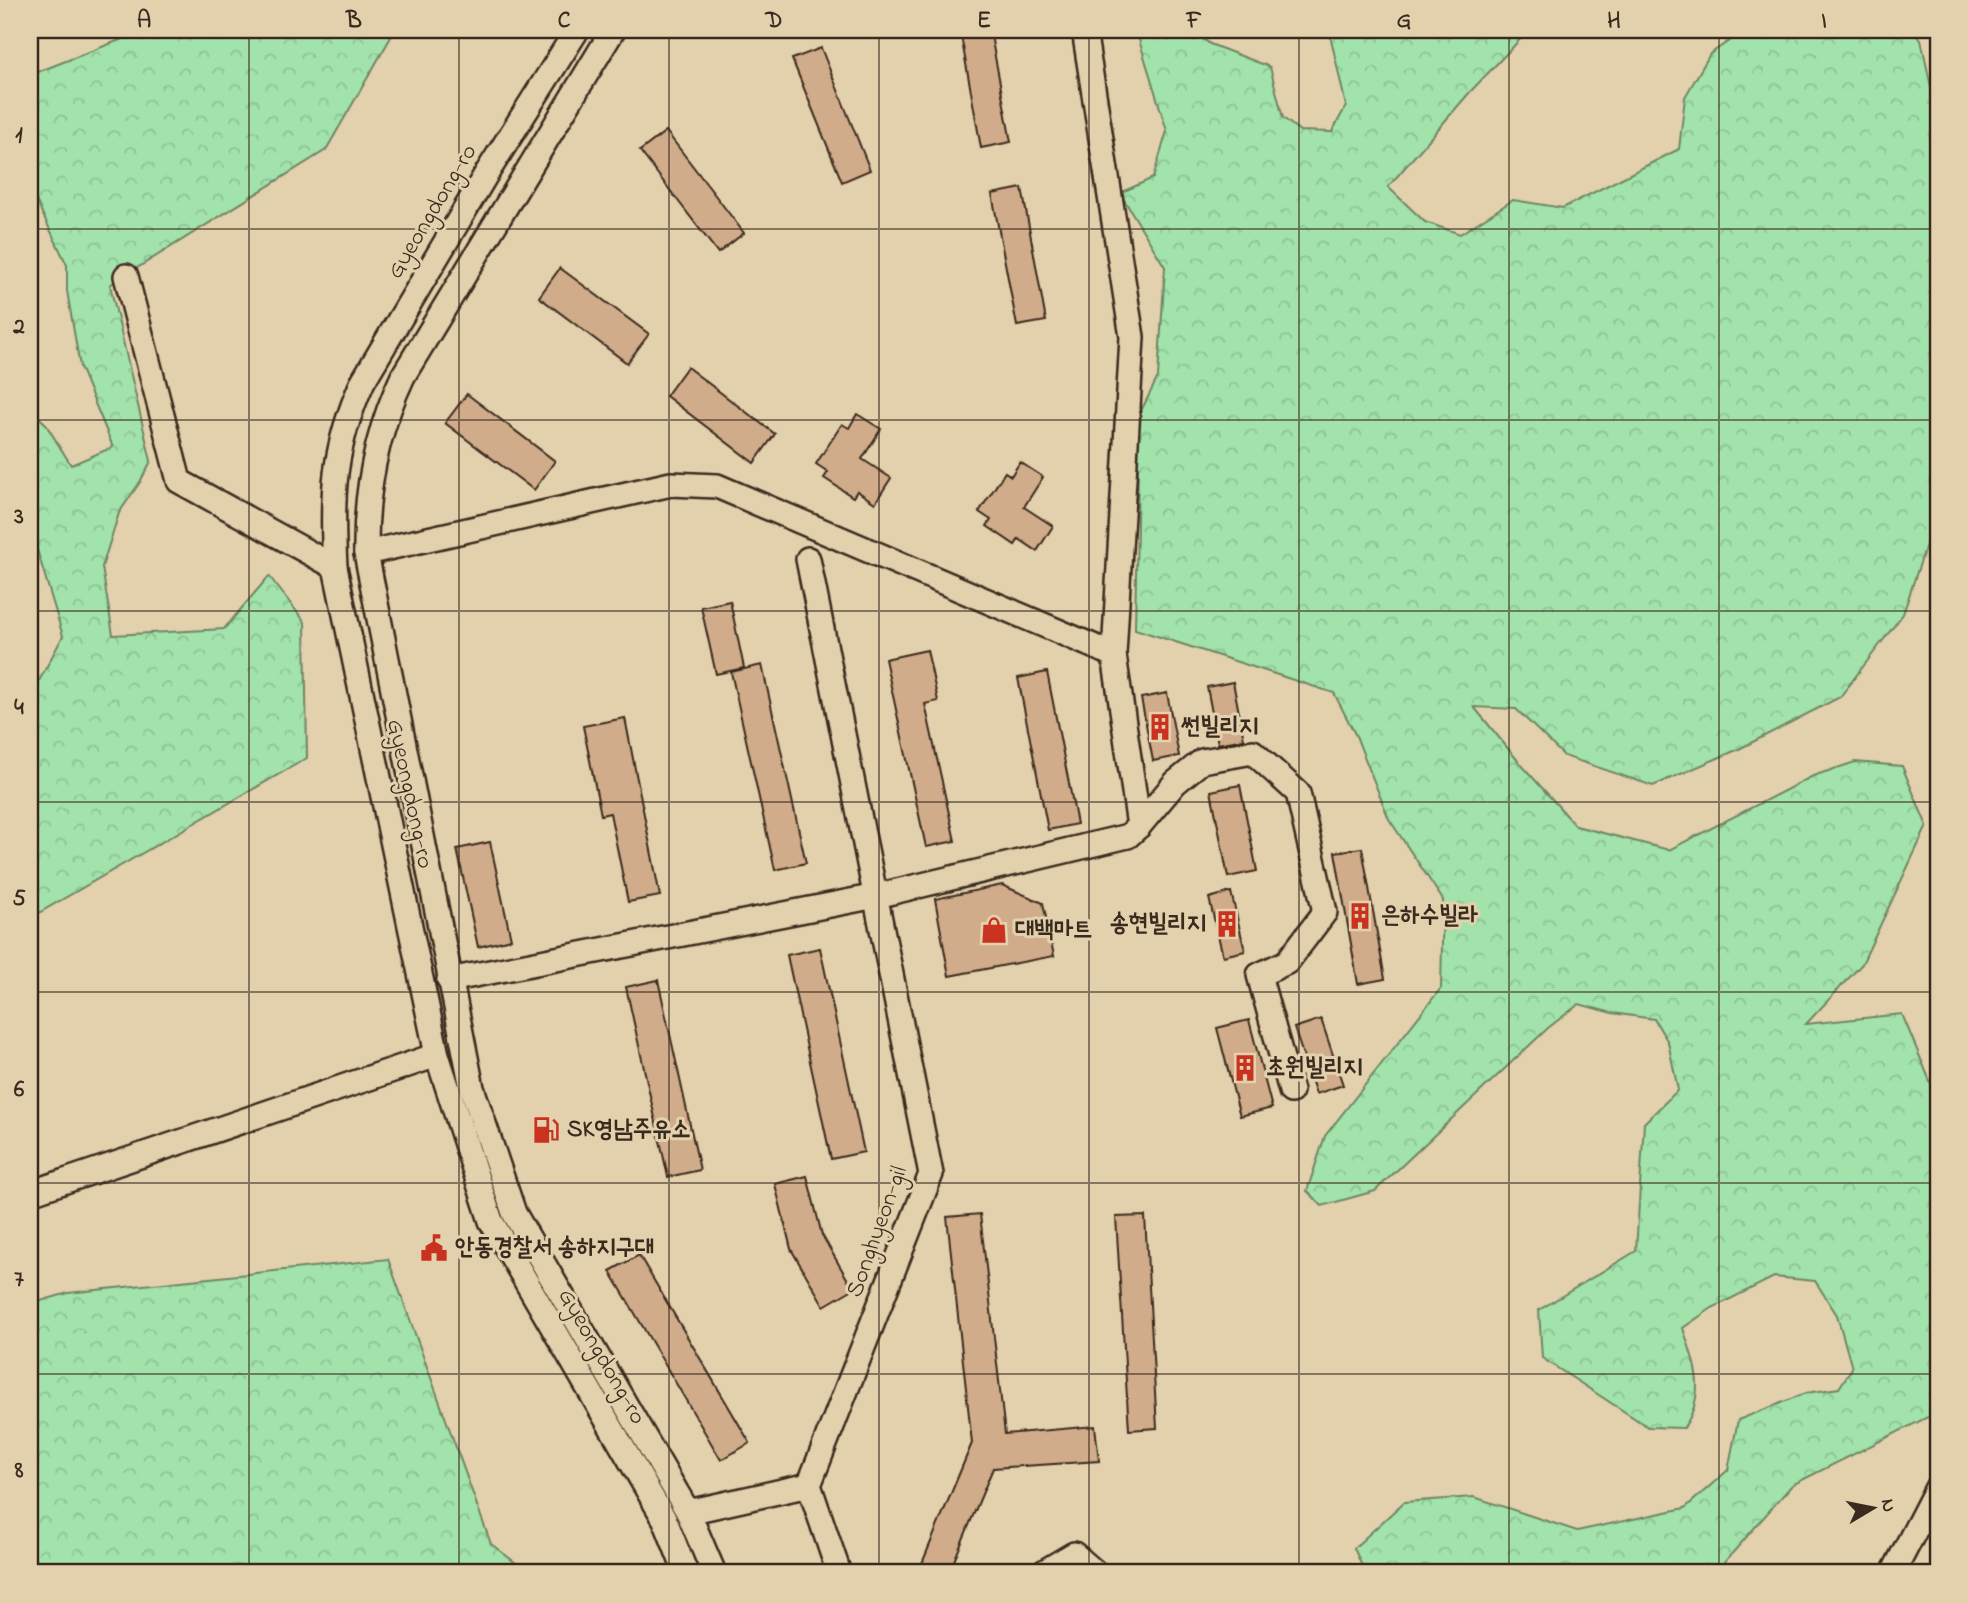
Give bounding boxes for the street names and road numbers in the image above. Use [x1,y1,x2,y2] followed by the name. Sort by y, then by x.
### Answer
[379,138,488,287] street label: Gyeongdong-ro
[375,716,442,872] street label: Gyeongdong-ro
[838,1161,919,1303] street label: Songhyeon-gil
[547,1283,654,1432] street label: Gyeongdong-ro

